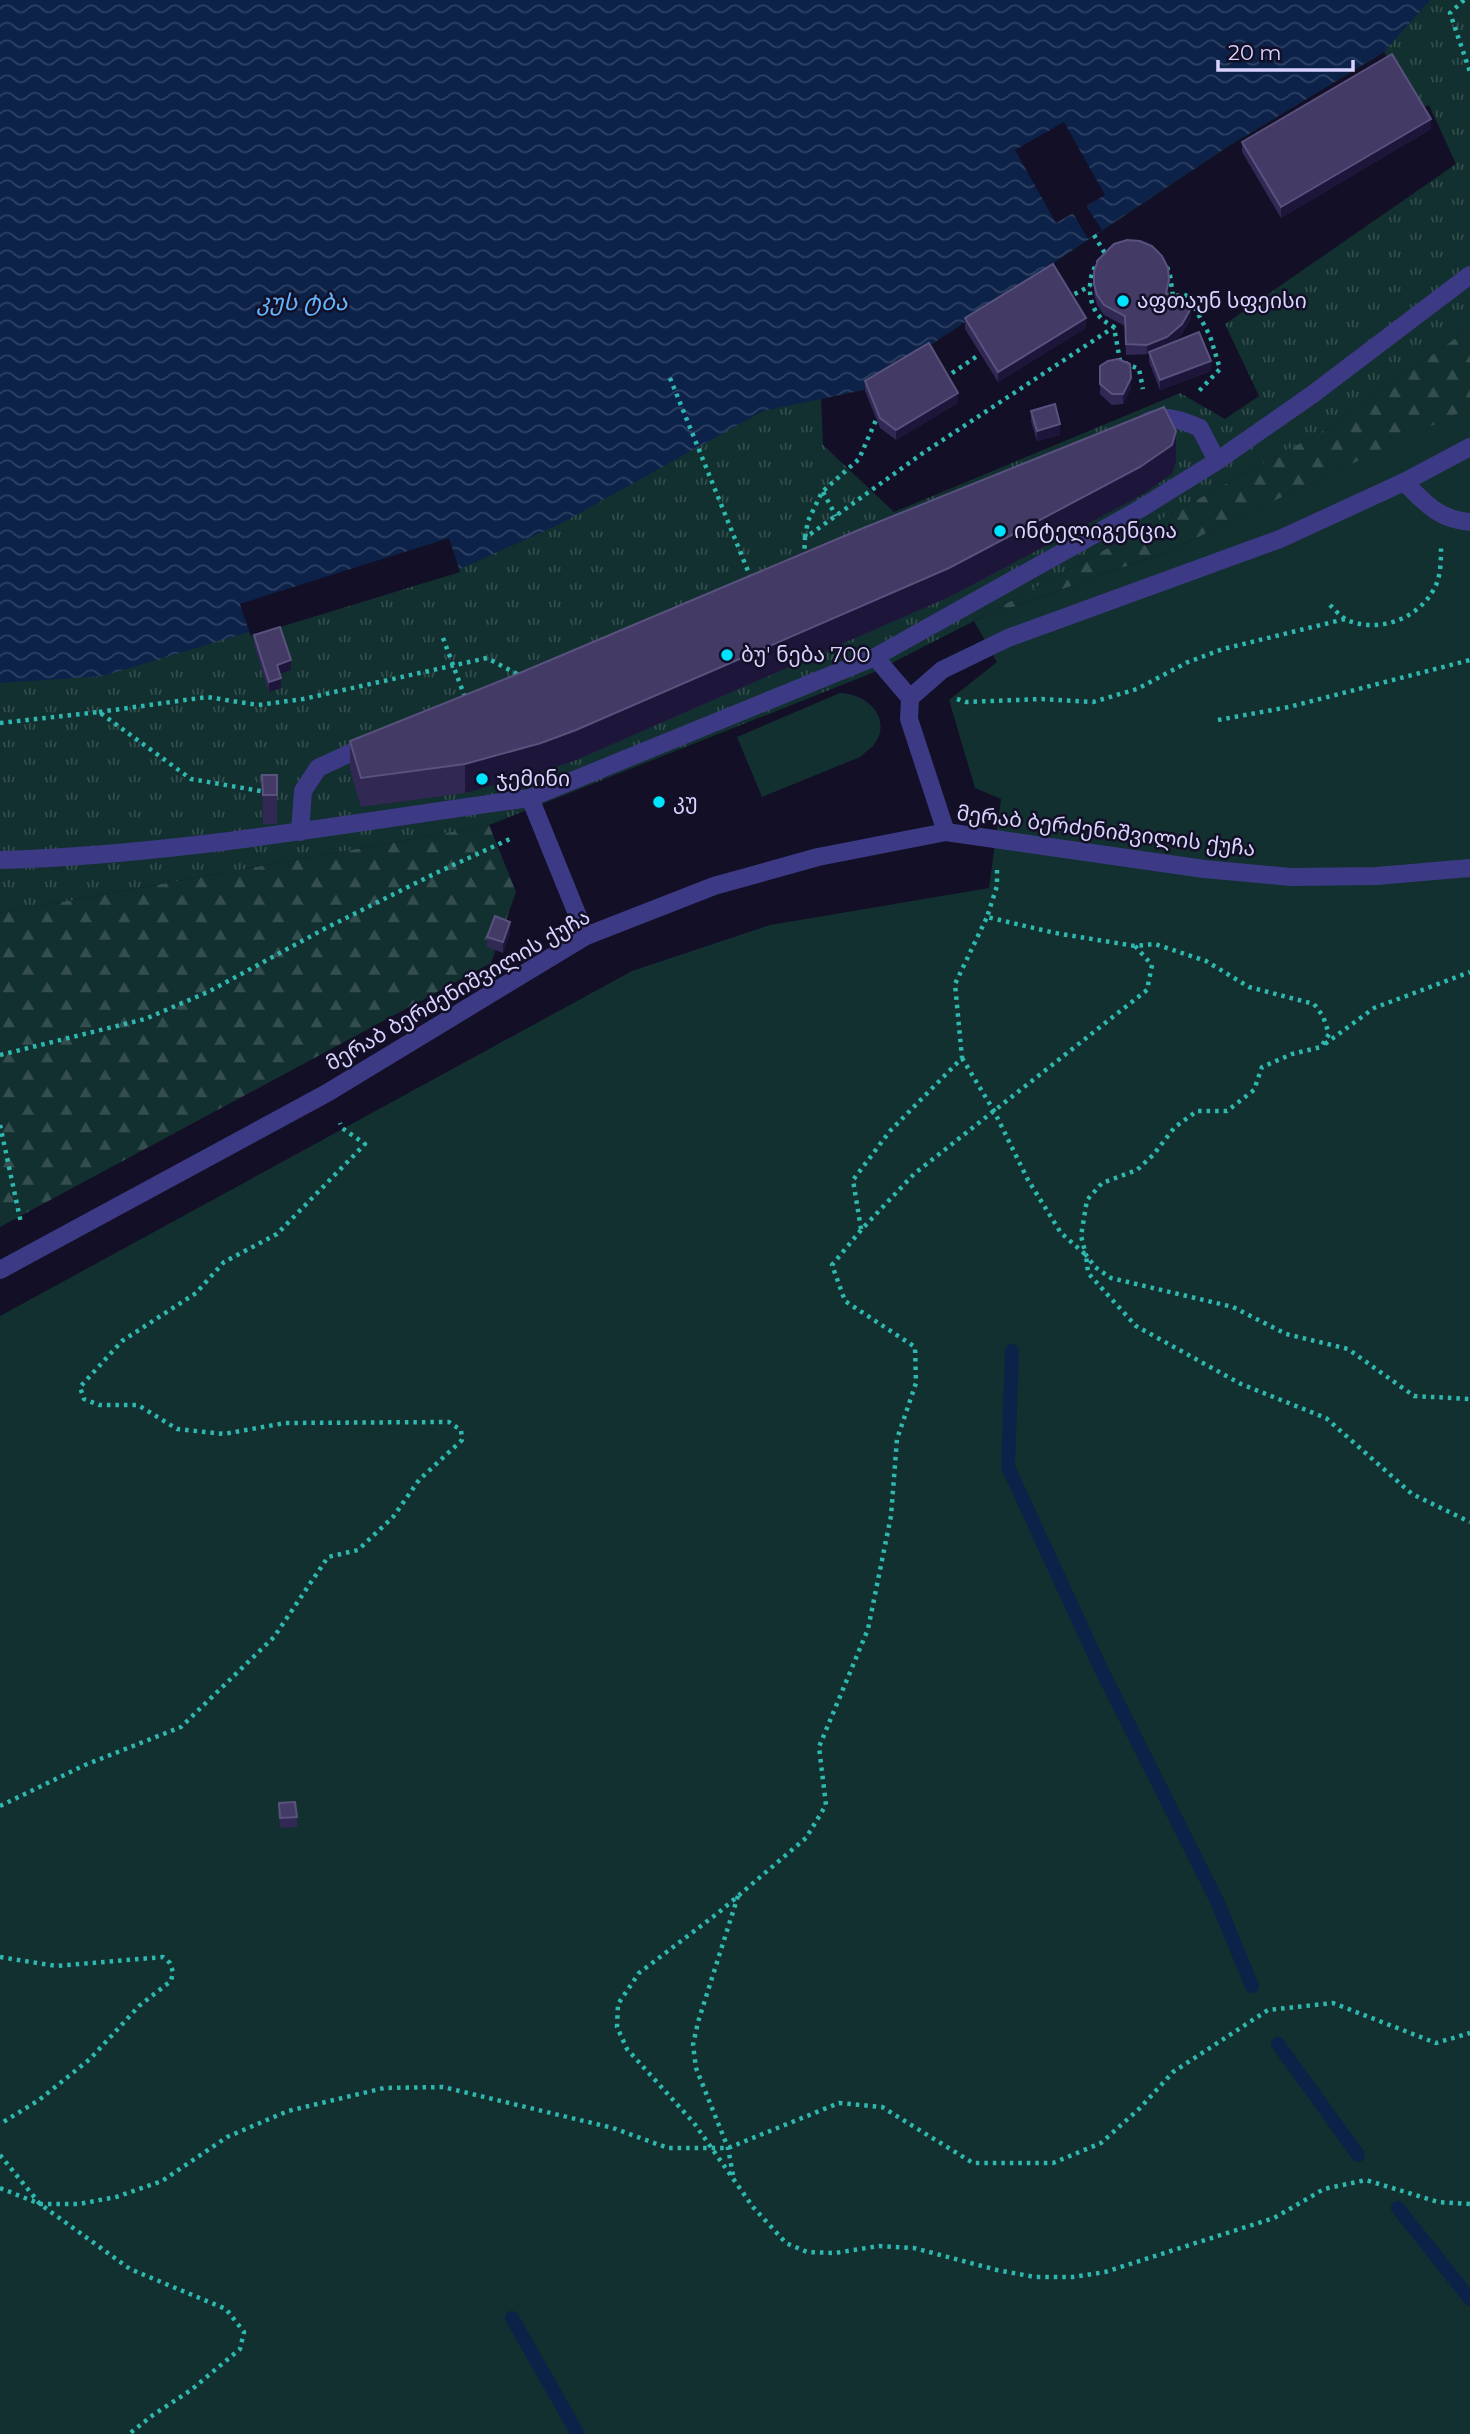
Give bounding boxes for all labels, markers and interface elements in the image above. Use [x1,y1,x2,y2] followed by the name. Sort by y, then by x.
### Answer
[1218,28,1353,72] scale bar
[1228,40,1282,65] text: 20 m
[257,288,348,316] water label: კუს ტბა
[1137,288,1307,313] place label: აფთაუნ სფეისი
[1115,293,1131,309] marker: აფთაუნ სფეისი
[1014,518,1177,544] place label: ინტელიგენცია
[992,523,1008,539] marker: ინტელიგენცია
[741,642,870,667] place label: ბუ' ნება 700
[719,647,735,663] marker: ბუ' ნება 700
[496,766,570,791] place label: ჯემინი
[474,771,490,787] marker: ჯემინი
[673,789,698,814] place label: კუ
[651,794,667,810] marker: კუ
[955,800,1257,862] street label: მერაბ ბერძენიშვილის ქუჩა
[321,904,595,1076] street label: მერაბ ბერძენიშვილის ქუჩა

